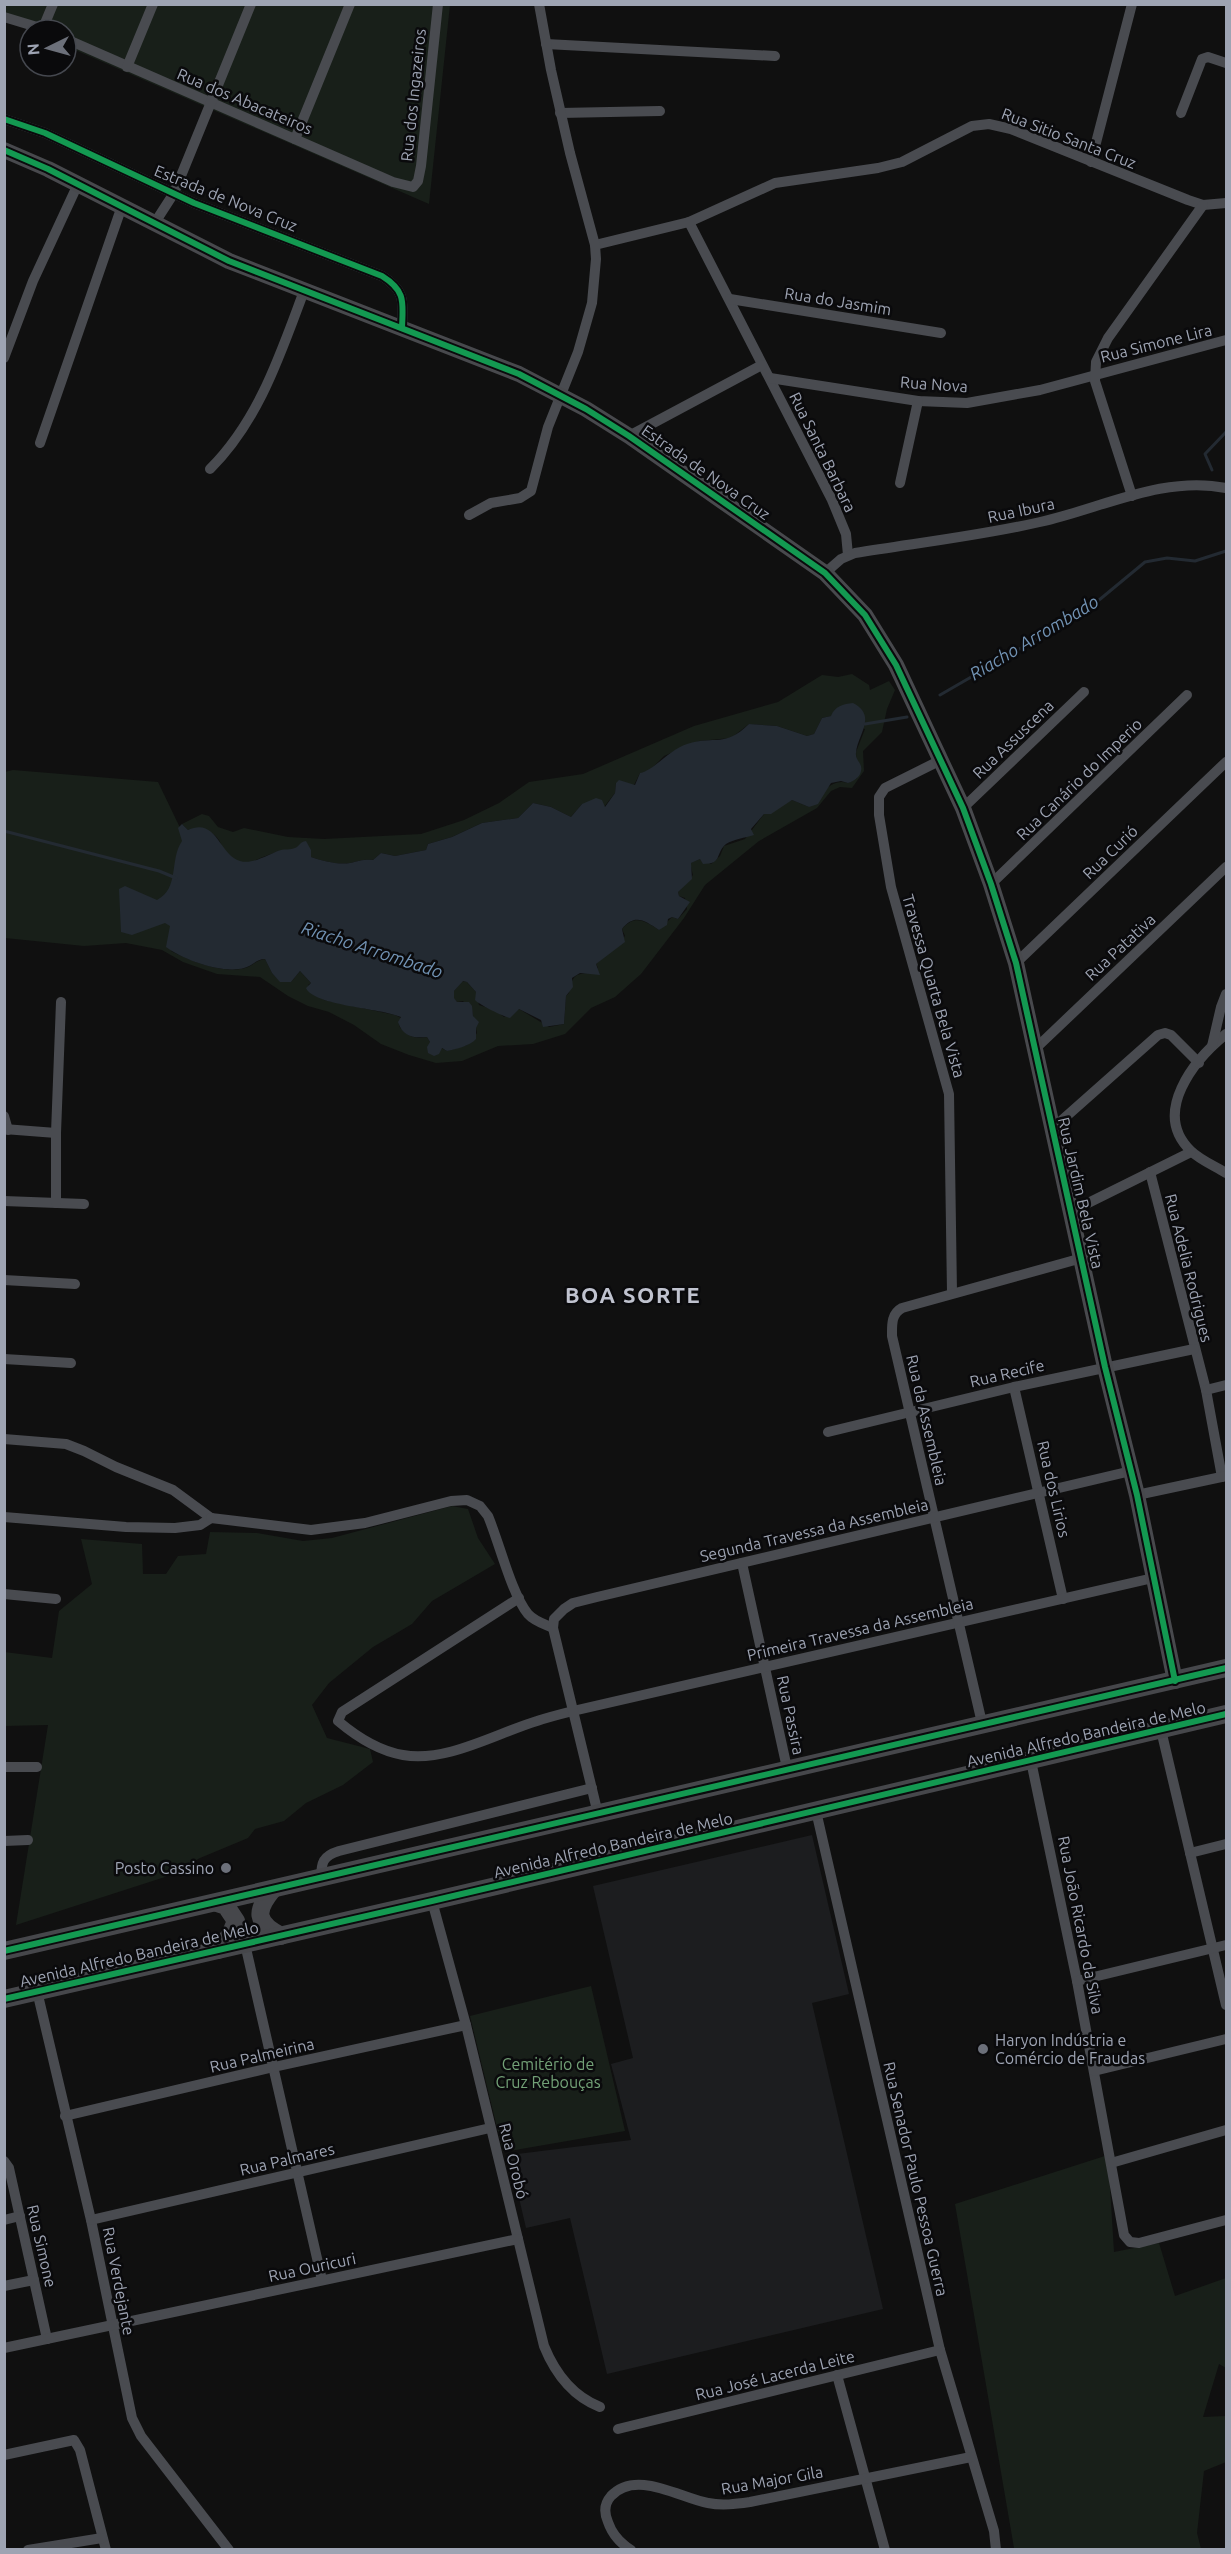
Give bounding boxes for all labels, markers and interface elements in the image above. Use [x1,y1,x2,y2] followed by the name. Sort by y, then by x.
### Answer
[18,18,78,78] north arrow
[397,28,429,162] street label: Rua dos Ingazeiros
[24,43,43,56] text: N
[175,64,315,138] street label: Rua dos Abacateiros
[999,104,1139,172] street label: Rua Sitio Santa Cruz
[152,161,300,235] street label: Estrada de Nova Cruz
[783,284,893,318] street label: Rua do Jasmim
[1098,320,1214,366] street label: Rua Simone Lira
[900,373,968,395] street label: Rua Nova
[786,389,860,515] street label: Rua Santa Barbara
[638,421,774,523] street label: Estrada de Nova Cruz
[986,494,1056,526] street label: Rua Ibura
[965,591,1102,684] water label: Riacho Arrombado
[969,696,1057,782] street label: Rua Assuscena
[1013,714,1145,844] street label: Rua Canário do Imperio
[1079,822,1141,882] street label: Rua Curió
[899,892,969,1080] street label: Travessa Quarta Bela Vista
[1081,910,1159,984] street label: Rua Patativa
[299,917,445,981] water label: Riacho Arrombado
[1055,1115,1107,1271] street label: Rua Jardim Bela Vista
[1162,1192,1216,1344] street label: Rua Adelia Rodrigues
[565,1282,701,1307] district label: BOA SORTE
[903,1353,951,1487] street label: Rua da Assembleia
[968,1356,1046,1390] street label: Rua Recife
[1034,1439,1074,1539] street label: Rua dos Lirios
[698,1495,930,1565] street label: Segunda Travessa da Assembleia
[745,1594,975,1664] street label: Primeira Travessa da Assembleia
[774,1674,808,1756] street label: Rua Passira
[965,1698,1207,1770] street label: Avenida Alfredo Bandeira de Melo
[492,1809,734,1881] street label: Avenida Alfredo Bandeira de Melo
[1055,1834,1107,2016] street label: Rua João Ricardo da Silva
[115,1859,214,1877] place label: Posto Cassino
[219,1861,233,1875] marker: Posto Cassino
[18,1918,260,1990] street label: Avenida Alfredo Bandeira de Melo
[995,2031,1145,2067] place label: Haryon Indústria e Comércio de Fraudas
[208,2034,316,2076] street label: Rua Palmeirina
[976,2042,990,2056] marker: Haryon Indústria e Comércio de Fraudas
[495,2055,601,2091] park label: Cemitério de Cruz Rebouças
[880,2060,952,2298] street label: Rua Senador Paulo Pessoa Guerra
[496,2121,532,2201] street label: Rua Orobó
[238,2139,336,2179] street label: Rua Palmares
[24,2203,60,2289] street label: Rua Simone
[100,2225,138,2337] street label: Rua Verdejante
[267,2249,357,2285] street label: Rua Ouricuri
[693,2346,857,2404] street label: Rua José Lacerda Leite
[720,2462,824,2498] street label: Rua Major Gila

